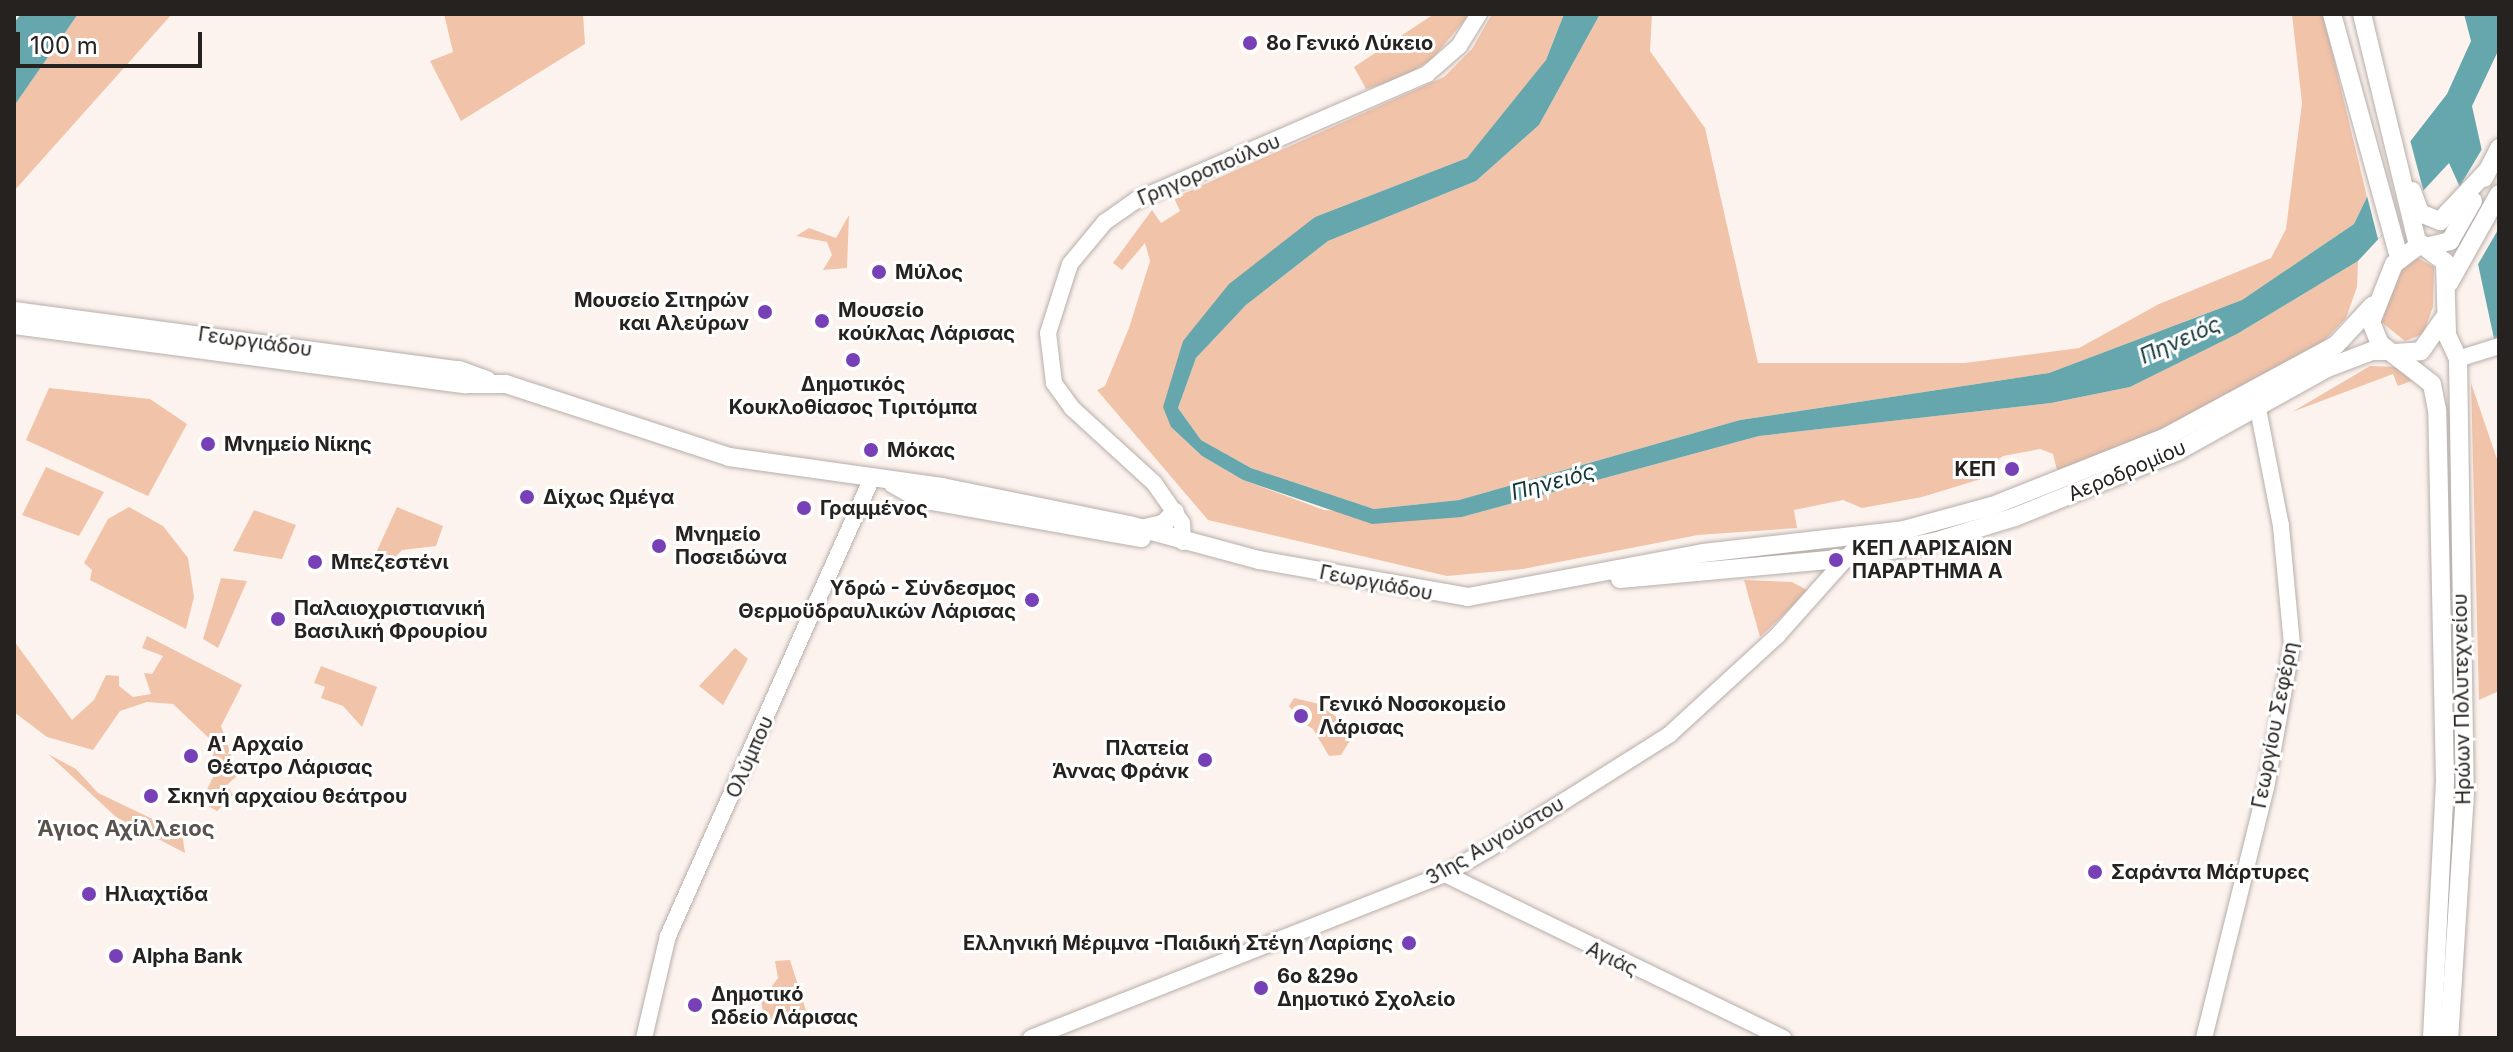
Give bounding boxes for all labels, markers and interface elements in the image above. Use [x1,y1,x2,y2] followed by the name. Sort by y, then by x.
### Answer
[20,16,206,66] scale bar
[30,31,98,60] text: 100 m
[1266,31,1433,55] place label: 8ο Γενικό Λύκειο
[1241,34,1259,52] marker: 8ο Γενικό Λύκειο
[1134,129,1284,211] street label: Γρηγοροπούλου
[895,260,963,284] place label: Μύλος
[870,263,888,281] marker: Μύλος
[574,288,749,335] place label: Μουσείο Σιτηρών και Αλεύρων
[838,298,1015,345] place label: Μουσείο κούκλας Λάρισας
[756,303,774,321] marker: Μουσείο Σιτηρών και Αλεύρων
[2135,310,2225,370] water label: Πηνειός
[813,312,831,330] marker: Μουσείο κούκλας Λάρισας
[197,322,313,362] street label: Γεωργιάδου
[844,351,862,369] marker: Δημοτικός Κουκλοθίασος Τιριτόμπα
[729,372,977,419] place label: Δημοτικός Κουκλοθίασος Τιριτόμπα
[224,432,372,456] place label: Μνημείο Νίκης
[199,435,217,453] marker: Μνημείο Νίκης
[2064,435,2190,507] street label: Αεροδρομίου
[887,438,955,462] place label: Μόκας
[862,441,880,459] marker: Μόκας
[1955,457,1996,481] place label: ΚΕΠ
[1508,458,1598,506] water label: Πηνειός
[2003,460,2021,478] marker: ΚΕΠ
[543,485,674,509] place label: Δίχως Ωμέγα
[518,488,536,506] marker: Δίχως Ωμέγα
[820,496,928,520] place label: Γραμμένος
[795,499,813,517] marker: Γραμμένος
[675,522,787,569] place label: Μνημείο Ποσειδώνα
[1852,536,2012,583] place label: ΚΕΠ ΛΑΡΙΣΑΙΩΝ ΠΑΡΑΡΤΗΜΑ A
[650,537,668,555] marker: Μνημείο Ποσειδώνα
[331,550,449,574] place label: Μπεζεστένι
[1827,551,1845,569] marker: ΚΕΠ ΛΑΡΙΣΑΙΩΝ ΠΑΡΑΡΤΗΜΑ A
[306,553,324,571] marker: Μπεζεστένι
[1317,560,1435,606] street label: Γεωργιάδου
[738,576,1016,623] place label: Υδρώ - Σύνδεσμος Θερμοϋδραυλικών Λάρισας
[1023,591,1041,609] marker: Υδρώ - Σύνδεσμος Θερμοϋδραυλικών Λάρισας
[2448,593,2476,805] street label: Ηρώων Πολυτεχνείου
[294,596,488,643] place label: Παλαιοχριστιανική Βασιλική Φρουρίου
[269,610,287,628] marker: Παλαιοχριστιανική Βασιλική Φρουρίου
[2247,640,2303,810] street label: Γεωργίου Σεφέρη
[1319,692,1506,739] place label: Γενικό Νοσοκομείο Λάρισας
[1290,705,1312,727] marker: Γενικό Νοσοκομείο Λάρισας
[721,712,779,802] street label: Ολύμπου
[207,732,373,779] place label: Α' Αρχαίο Θέατρο Λάρισας
[1052,736,1189,783] place label: Πλατεία Άννας Φράνκ
[182,747,200,765] marker: Α' Αρχαίο Θέατρο Λάρισας
[1196,751,1214,769] marker: Πλατεία Άννας Φράνκ
[167,784,407,808] place label: Σκηνή αρχαίου θεάτρου
[142,787,160,805] marker: Σκηνή αρχαίου θεάτρου
[1422,792,1568,890] street label: 31ης Αυγούστου
[37,816,215,842] district label: Άγιος Αχίλλειος
[2111,860,2310,884] place label: Σαράντα Μάρτυρες
[2086,863,2104,881] marker: Σαράντα Μάρτυρες
[105,882,208,906] place label: Ηλιαχτίδα
[80,885,98,903] marker: Ηλιαχτίδα
[963,931,1393,955] place label: Ελληνική Μέριμνα -Παιδική Στέγη Λαρίσης
[1400,934,1418,952] marker: Ελληνική Μέριμνα -Παιδική Στέγη Λαρίσης
[1582,937,1642,981] street label: Αγιάς
[132,944,243,968] place label: Alpha Bank
[107,947,125,965] marker: Alpha Bank
[1277,964,1455,1011] place label: 6ο &29ο Δημοτικό Σχολείο
[1252,979,1270,997] marker: 6ο &29ο Δημοτικό Σχολείο
[711,982,858,1029] place label: Δημοτικό Ωδείο Λάρισας
[686,996,704,1014] marker: Δημοτικό Ωδείο Λάρισας

